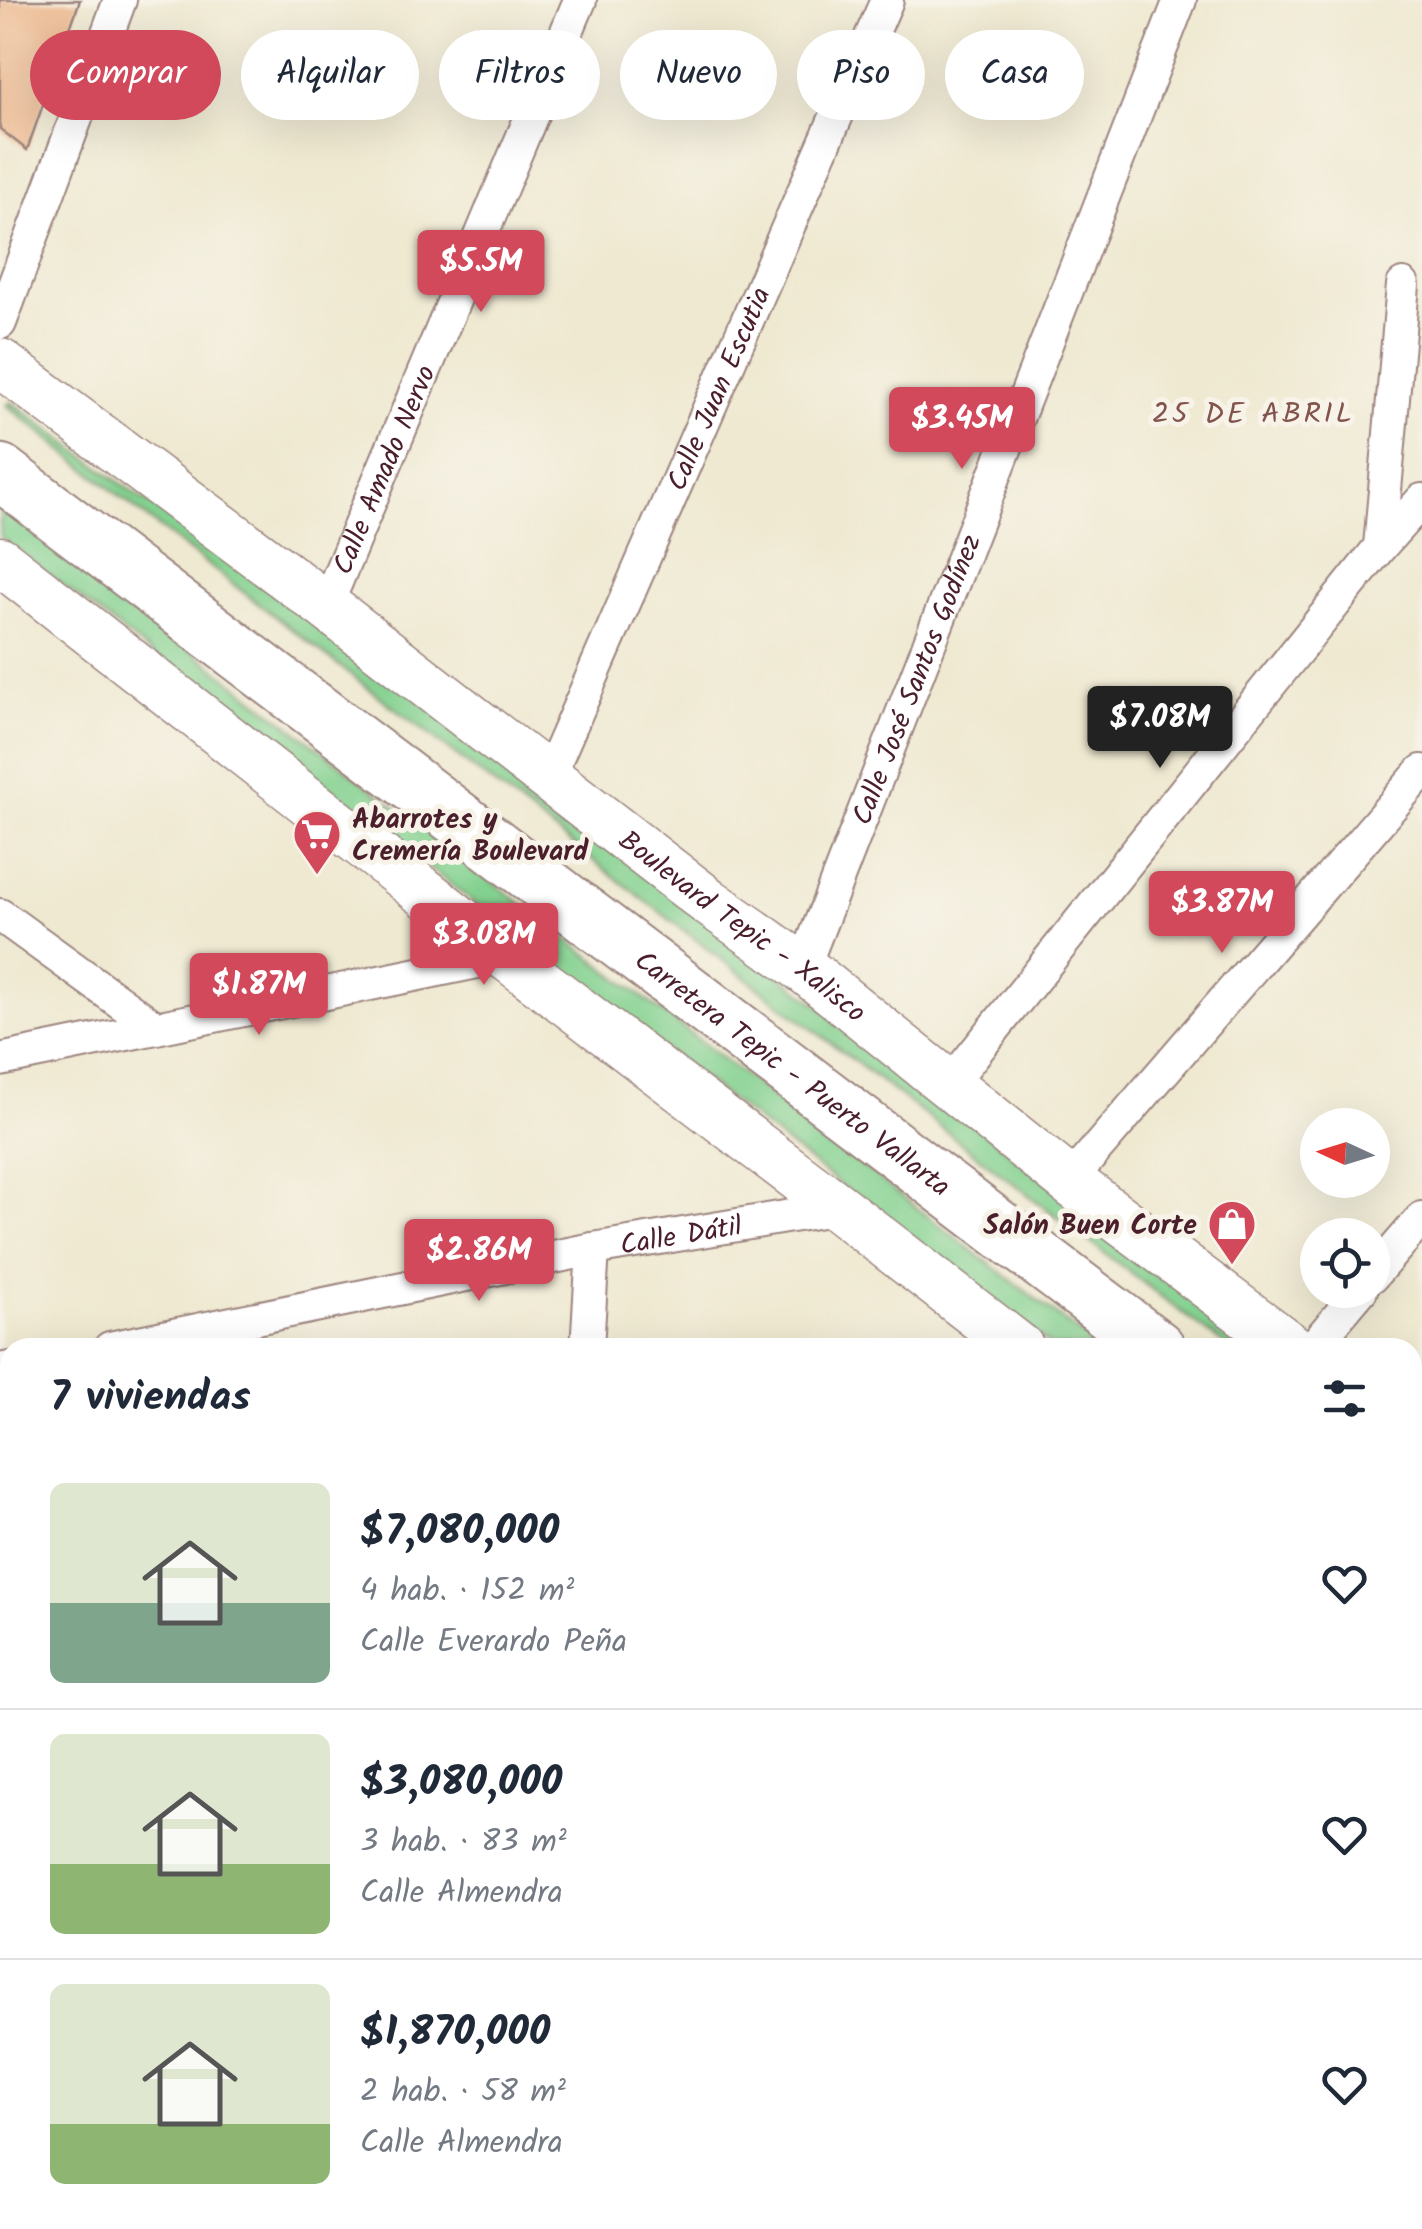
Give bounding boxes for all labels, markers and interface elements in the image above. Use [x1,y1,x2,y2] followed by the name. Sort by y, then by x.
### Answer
[30,30,221,120] chip: Comprar
[241,30,419,120] chip: Alquilar
[439,30,600,120] chip: Filtros
[620,30,777,120] chip: Nuevo
[797,30,925,120] chip: Piso
[945,30,1084,120] chip: Casa
[411,230,551,315] pin: $5.5M
[439,237,523,288] text: $5.5M
[656,280,784,498] street label: Calle Juan Escutia
[322,359,449,582] street label: Calle Amado Nervo
[881,387,1043,472] pin: $3.45M
[1152,391,1354,439] district label: 25 DE ABRIL
[911,394,1013,445] text: $3.45M
[841,528,995,832] street label: Calle José Santos Godínez
[1079,686,1241,771] pin: $7.08M
[1109,693,1211,744] text: $7.08M
[352,798,589,875] place label: Abarrotes y Cremería Boulevard
[291,808,343,876] supermarket icon: Abarrotes y Cremería Boulevard
[608,820,875,1035] street label: Boulevard Tepic - Xalisco
[1141,871,1303,956] pin: $3.87M
[1171,878,1273,929] text: $3.87M
[403,903,565,988] pin: $3.08M
[432,910,536,961] text: $3.08M
[624,940,960,1209] street label: Carretera Tepic - Puerto Vallarta
[178,953,340,1038] pin: $1.87M
[212,960,306,1011] text: $1.87M
[1300,1108,1390,1198] north arrow
[1300,1108,1390,1308] map controls
[1206,1198,1258,1266] shop icon: Salón Buen Corte
[983,1204,1197,1249] place label: Salón Buen Corte
[617,1205,746,1269] street label: Calle Dátil
[1300,1218,1390,1308] button: locate
[398,1219,560,1304] pin: $2.86M
[426,1226,532,1277] text: $2.86M
[50,1365,251,1432] text: 7 viviendas
[1317,1371,1372,1426] icon: filters
[360,1499,559,1566] text: $7,080,000
[130,1523,250,1643] icon: home
[1317,1556,1372,1611] icon: heart
[360,1566,574,1617] text: 4 hab. · 152 m²
[360,1617,627,1668] text: Calle Everardo Peña
[360,1750,562,1817] text: $3,080,000
[130,1774,250,1894] icon: home
[1317,1807,1372,1862] icon: heart
[360,1817,567,1868] text: 3 hab. · 83 m²
[360,1868,563,1919] text: Calle Almendra
[360,2000,550,2067] text: $1,870,000
[130,2024,250,2144] icon: home
[1317,2057,1372,2112] icon: heart
[360,2067,566,2118] text: 2 hab. · 58 m²
[360,2118,563,2169] text: Calle Almendra

